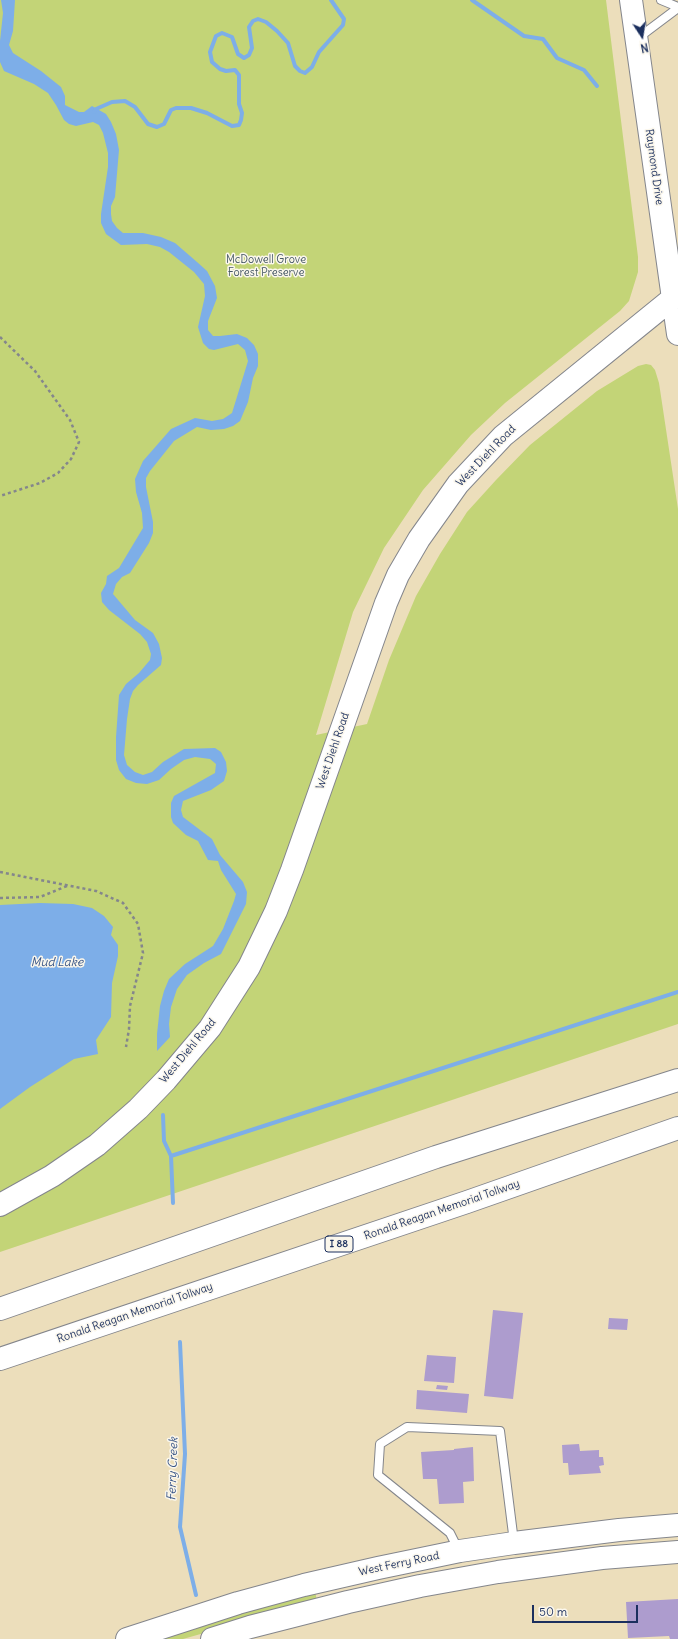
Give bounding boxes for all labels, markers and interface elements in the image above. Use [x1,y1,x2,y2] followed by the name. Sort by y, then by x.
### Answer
[622,16,662,56] north arrow
[639,40,650,55] text: N
[642,128,666,206] street label: Raymond Drive
[226,253,306,279] park label: McDowell Grove Forest Preserve
[453,423,519,489] street label: West Diehl Road
[314,711,352,791] street label: West Diehl Road
[31,956,83,970] water label: Mud Lake
[157,1016,219,1086] street label: West Diehl Road
[362,1177,522,1243] street label: Ronald Reagan Memorial Tollway
[325,1236,353,1252] road number: I 88
[55,1280,215,1346] street label: Ronald Reagan Memorial Tollway
[165,1437,181,1501] water label: Ferry Creek
[358,1549,440,1579] street label: West Ferry Road
[534,1597,640,1623] scale bar
[539,1604,567,1619] text: 50 m

